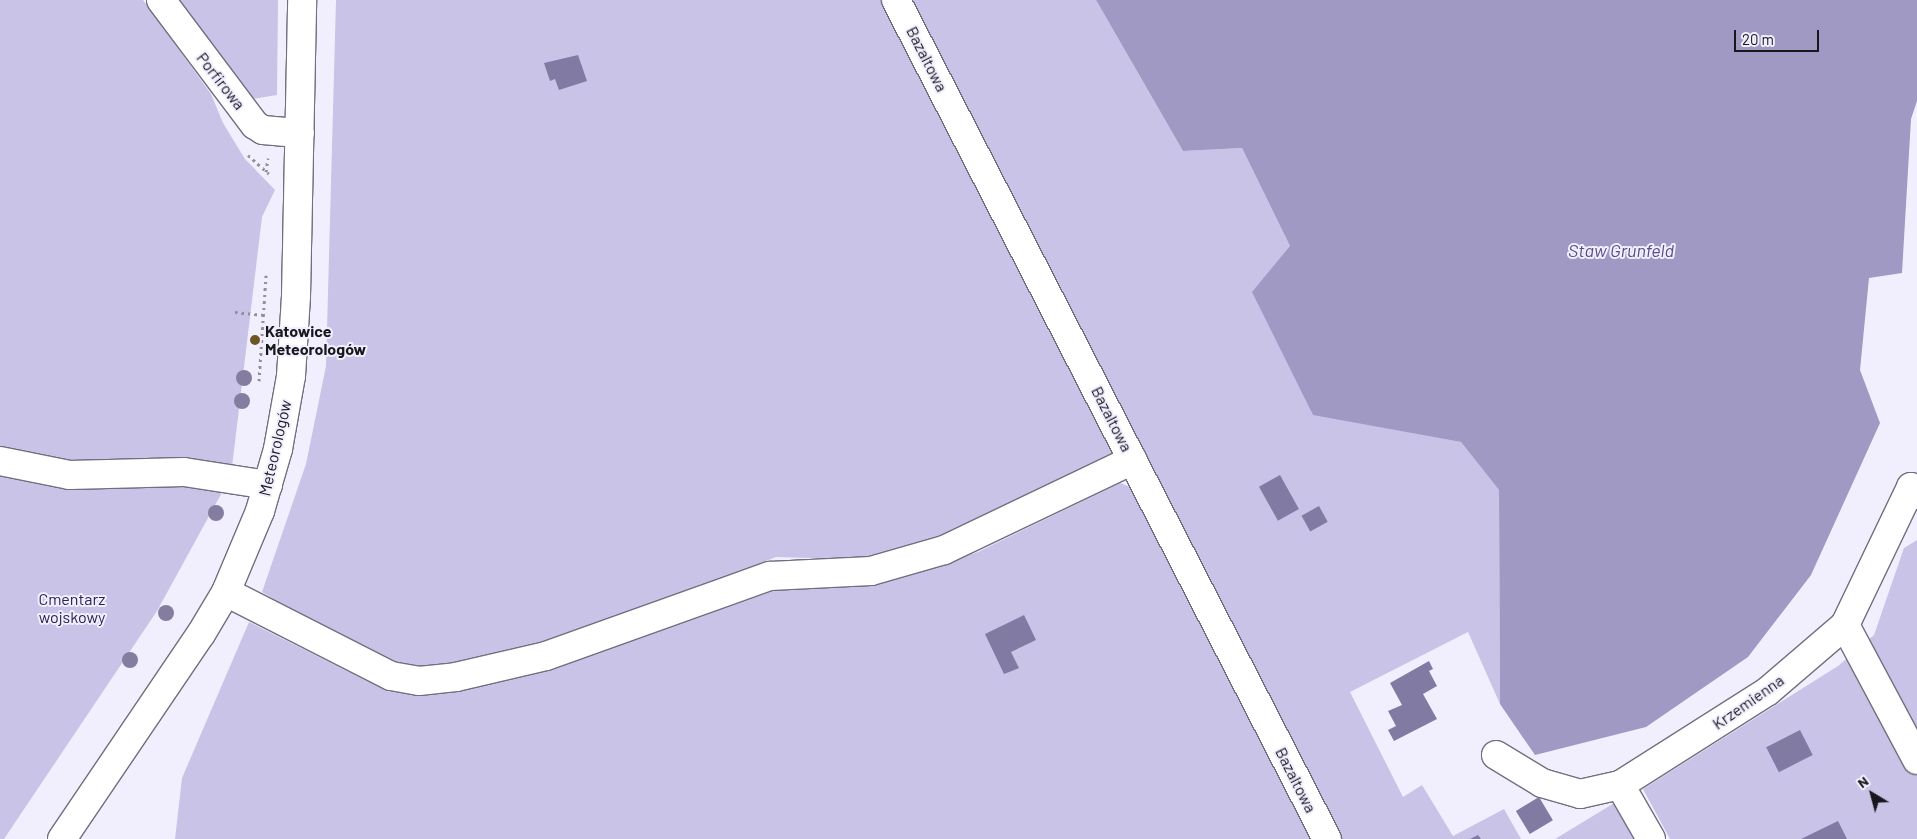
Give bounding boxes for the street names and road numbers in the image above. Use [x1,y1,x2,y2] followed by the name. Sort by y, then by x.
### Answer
[902,23,952,95] street label: Bazaltowa
[193,49,249,113] street label: Porfirowa
[1087,383,1137,455] street label: Bazaltowa
[255,398,295,498] street label: Meteorologów
[1709,670,1787,734] street label: Krzemienna
[1271,744,1321,816] street label: Bazaltowa

